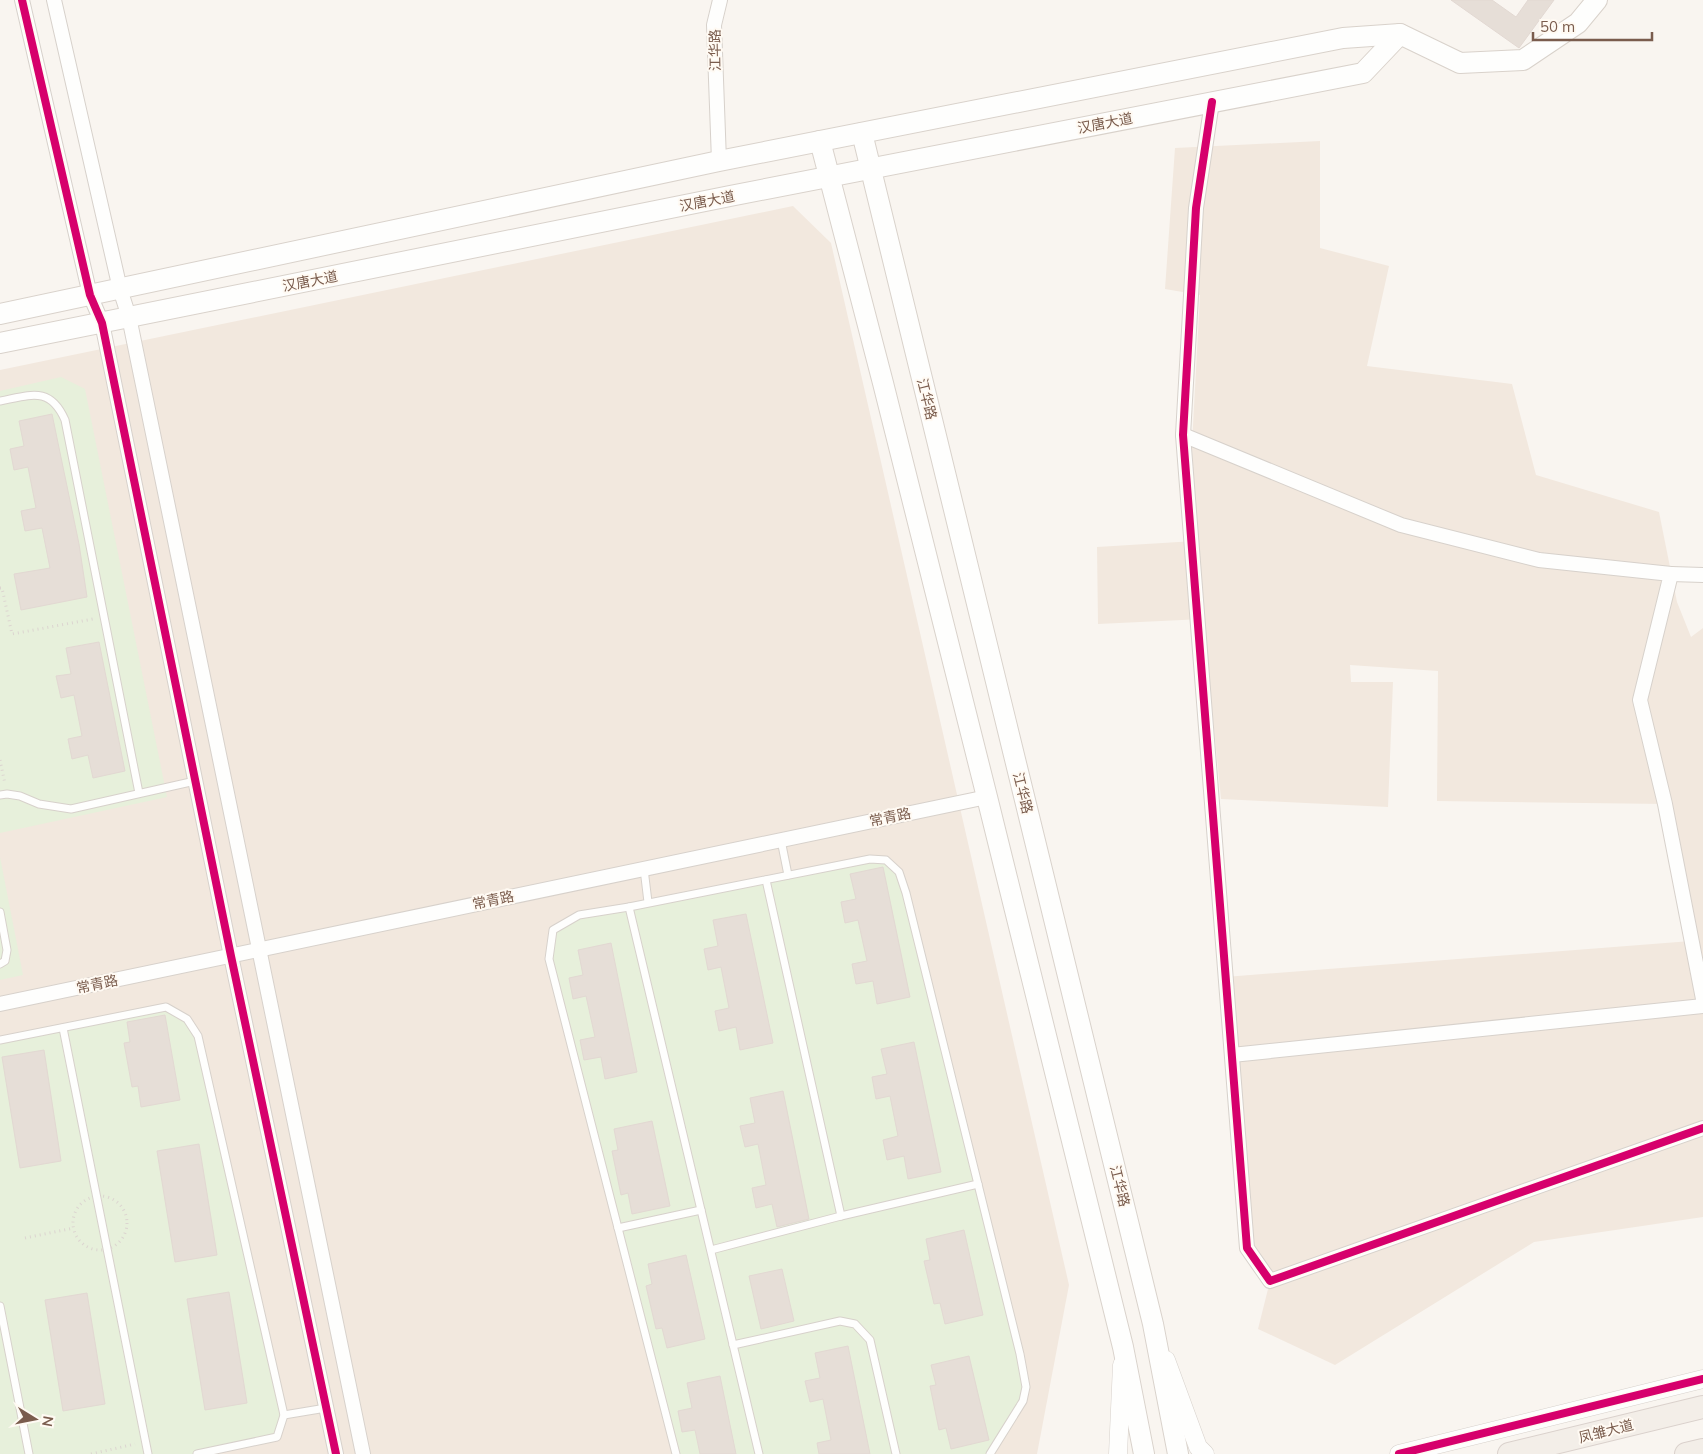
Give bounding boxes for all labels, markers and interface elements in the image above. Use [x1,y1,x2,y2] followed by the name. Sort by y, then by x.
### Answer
[1533,10,1652,42] scale bar
[1540,17,1575,36] text: 50 m
[706,29,724,71] street label: 江华路
[1076,109,1134,137] street label: 汉唐大道
[678,187,736,215] street label: 汉唐大道
[281,267,339,295] street label: 汉唐大道
[913,376,941,422] street label: 江华路
[1009,770,1037,816] street label: 江华路
[868,804,912,830] street label: 常青路
[471,887,515,913] street label: 常青路
[75,971,119,997] street label: 常青路
[1106,1163,1134,1209] street label: 江华路
[10,1394,60,1444] north arrow
[38,1414,58,1428] text: N
[1577,1415,1635,1447] street label: 凤雏大道

